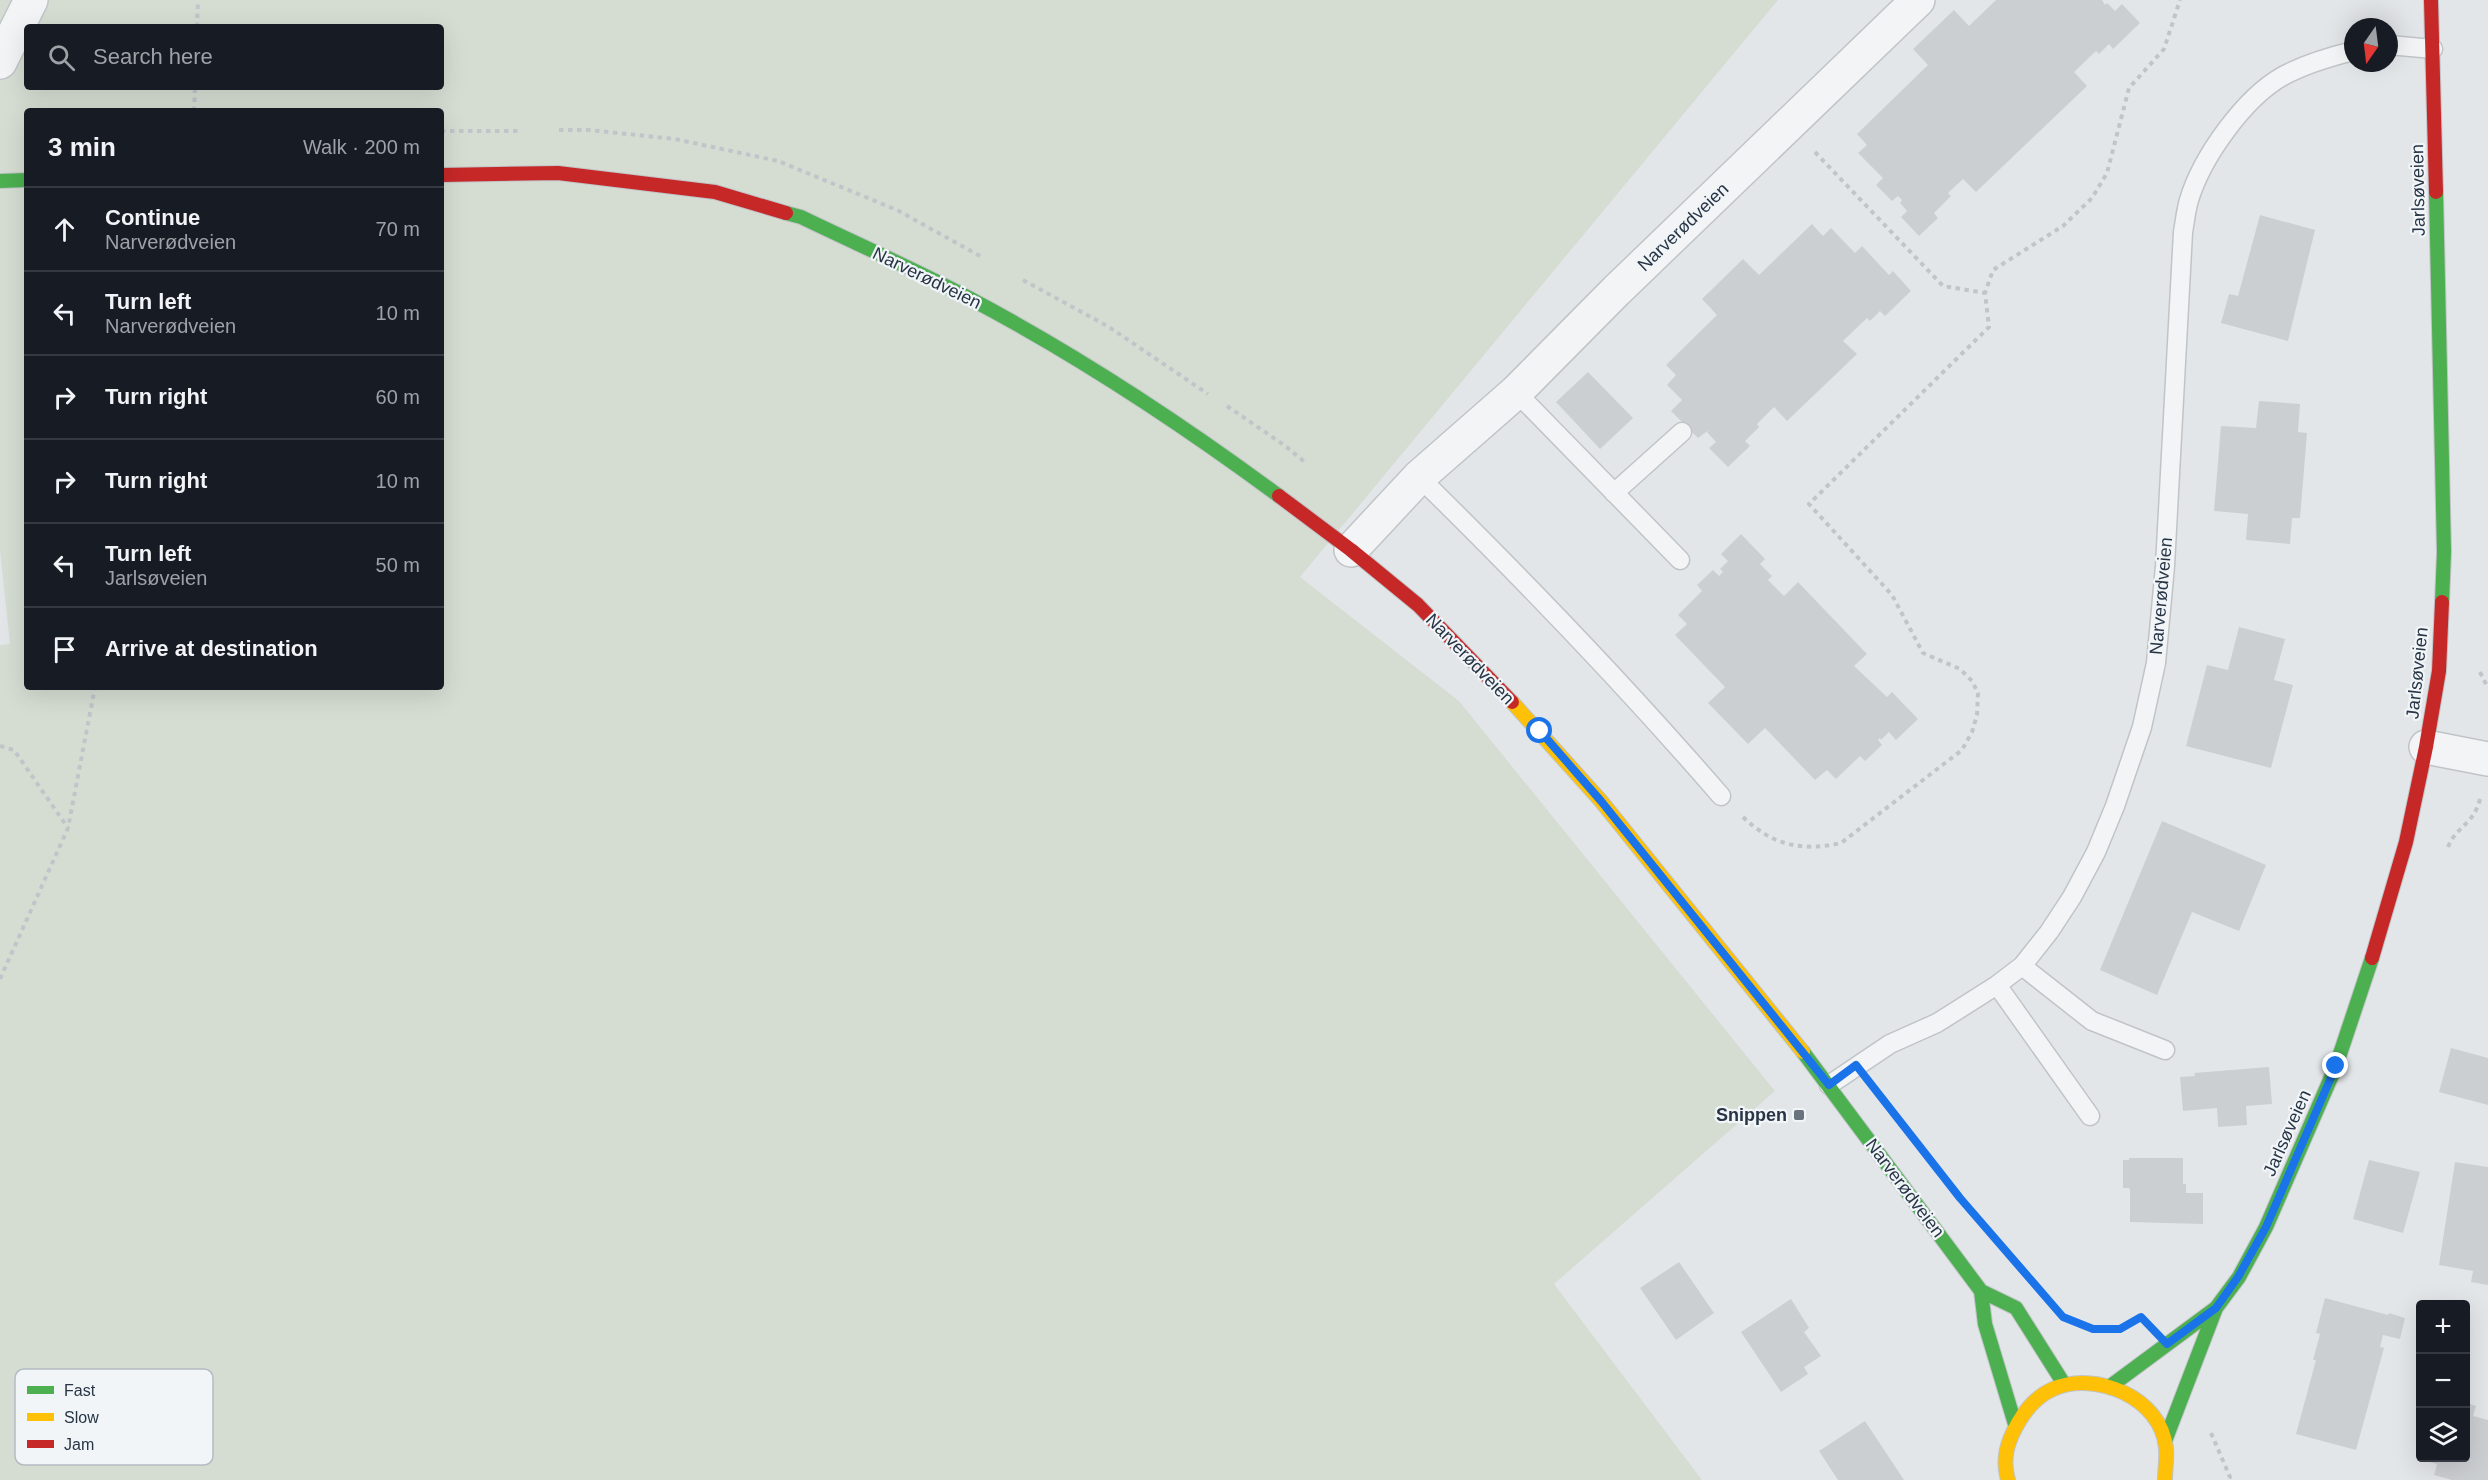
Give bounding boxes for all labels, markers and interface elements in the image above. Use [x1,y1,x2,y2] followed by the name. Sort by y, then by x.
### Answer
[2344,18,2398,72] north arrow
[24,24,444,90] search box
[45,41,78,74] icon: search
[93,44,213,69] text: Search here
[48,132,116,162] text: 3 min
[303,136,420,158] text: Walk · 200 m
[2407,144,2429,236] street label: Jarlsøveien
[1634,179,1732,275] street label: Narverødveien
[105,205,200,230] text: Continue
[48,213,81,246] icon: ahead
[376,218,420,240] text: 70 m
[105,231,236,253] text: Narverødveien
[870,243,984,313] street label: Narverødveien
[105,289,191,314] text: Turn left
[48,297,81,330] icon: left
[376,302,420,324] text: 10 m
[105,315,236,337] text: Narverødveien
[48,381,81,414] icon: right
[105,384,207,409] text: Turn right
[376,386,420,408] text: 60 m
[48,465,81,498] icon: right
[105,468,207,493] text: Turn right
[376,470,420,492] text: 10 m
[2146,536,2176,656] street label: Narverødveien
[105,541,191,566] text: Turn left
[48,549,81,582] icon: left
[376,554,420,576] text: 50 m
[105,567,207,589] text: Jarlsøveien
[1422,610,1518,708] street label: Narverødveien
[2402,626,2432,720] street label: Jarlsøveien
[48,633,81,666] icon: arrive
[105,636,318,661] text: Arrive at destination
[1526,717,1552,743] route start
[2322,1052,2348,1078] route end
[2259,1087,2315,1179] street label: Jarlsøveien
[1716,1105,1787,1125] place label: Snippen
[1792,1108,1806,1122] marker: Snippen
[1861,1135,1949,1241] street label: Narverødveien
[2416,1300,2470,1462] map controls
[2416,1300,2470,1354] button: +
[2416,1354,2470,1408] button: −
[15,1369,213,1465] legend
[64,1382,96,1399] text: Fast
[2416,1408,2470,1462] button: layers
[64,1409,99,1426] text: Slow
[64,1436,94,1453] text: Jam

